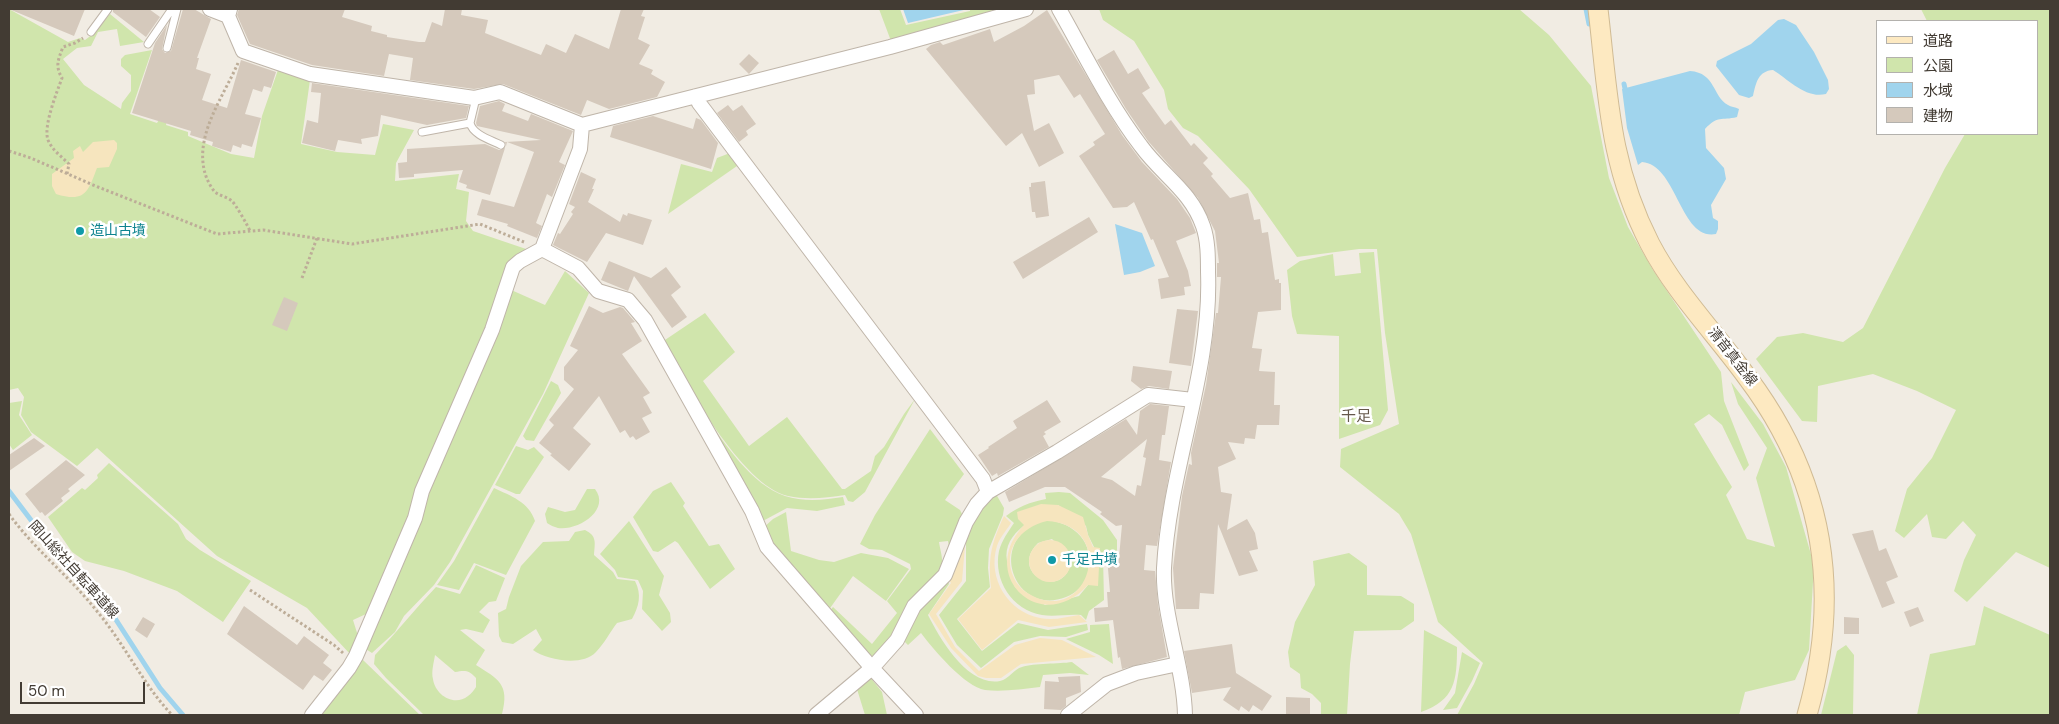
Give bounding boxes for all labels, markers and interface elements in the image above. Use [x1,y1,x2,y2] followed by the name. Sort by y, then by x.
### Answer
[1876,20,2039,135] legend
[1923,31,1953,51] text: 道路
[1923,56,1953,76] text: 公園
[1923,81,1953,101] text: 水域
[1923,106,1953,126] text: 建物
[90,223,146,239] place label: 造山古墳
[74,225,86,237] marker: 造山古墳
[1704,324,1760,390] street label: 清音真金線
[1341,408,1371,426] district label: 千足
[25,518,121,622] street label: 岡山総社自転車道線
[1062,552,1118,568] place label: 千足古墳
[1046,554,1058,566] marker: 千足古墳
[22,672,148,704] scale bar
[28,681,65,701] text: 50 m

